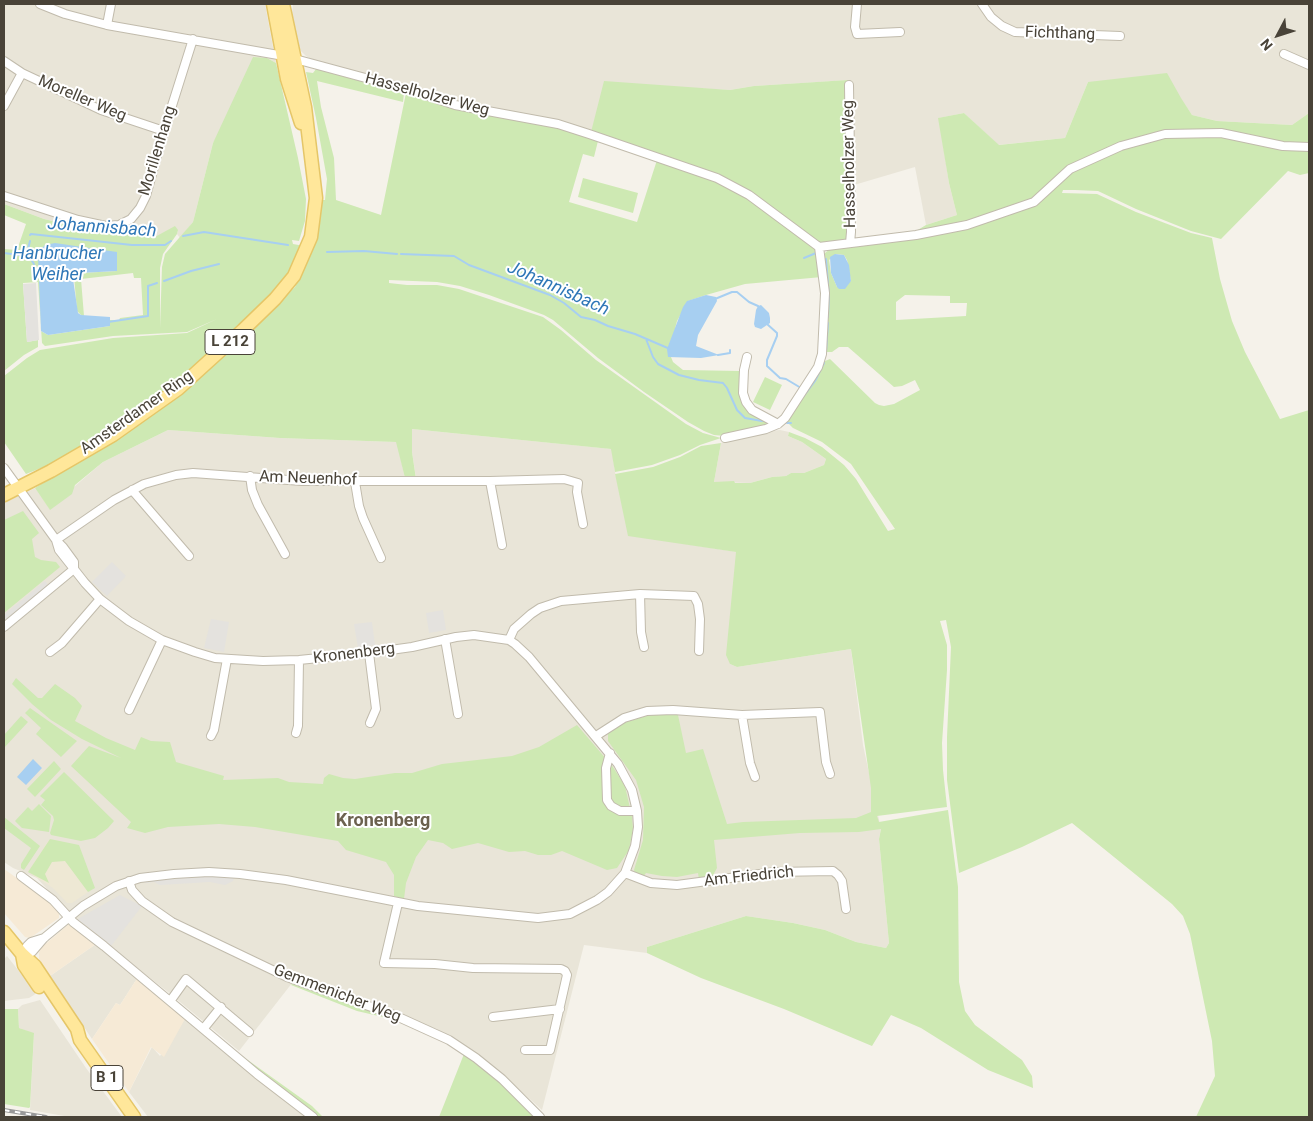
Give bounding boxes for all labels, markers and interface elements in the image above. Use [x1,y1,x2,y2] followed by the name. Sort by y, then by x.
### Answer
[1253,10,1303,60] north arrow
[1024,23,1096,45] street label: Fichthang
[1257,36,1276,54] text: N
[363,69,491,121] street label: Hasselholzer Weg
[35,72,129,126] street label: Moreller Weg
[839,100,861,228] street label: Hasselholzer Weg
[135,104,181,198] street label: Morillenhang
[47,213,157,243] water label: Johannisbach
[13,243,103,286] water label: Hanbrucher Weiher
[504,257,612,321] water label: Johannisbach
[205,330,255,354] road number: L 212
[77,367,197,459] street label: Amsterdamer Ring
[259,468,357,490] street label: Am Neuenhof
[312,639,396,669] street label: Kronenberg
[336,810,430,832] district label: Kronenberg
[703,863,795,891] street label: Am Friedrich
[270,961,404,1027] street label: Gemmenicher Weg
[91,1066,123,1090] road number: B 1

